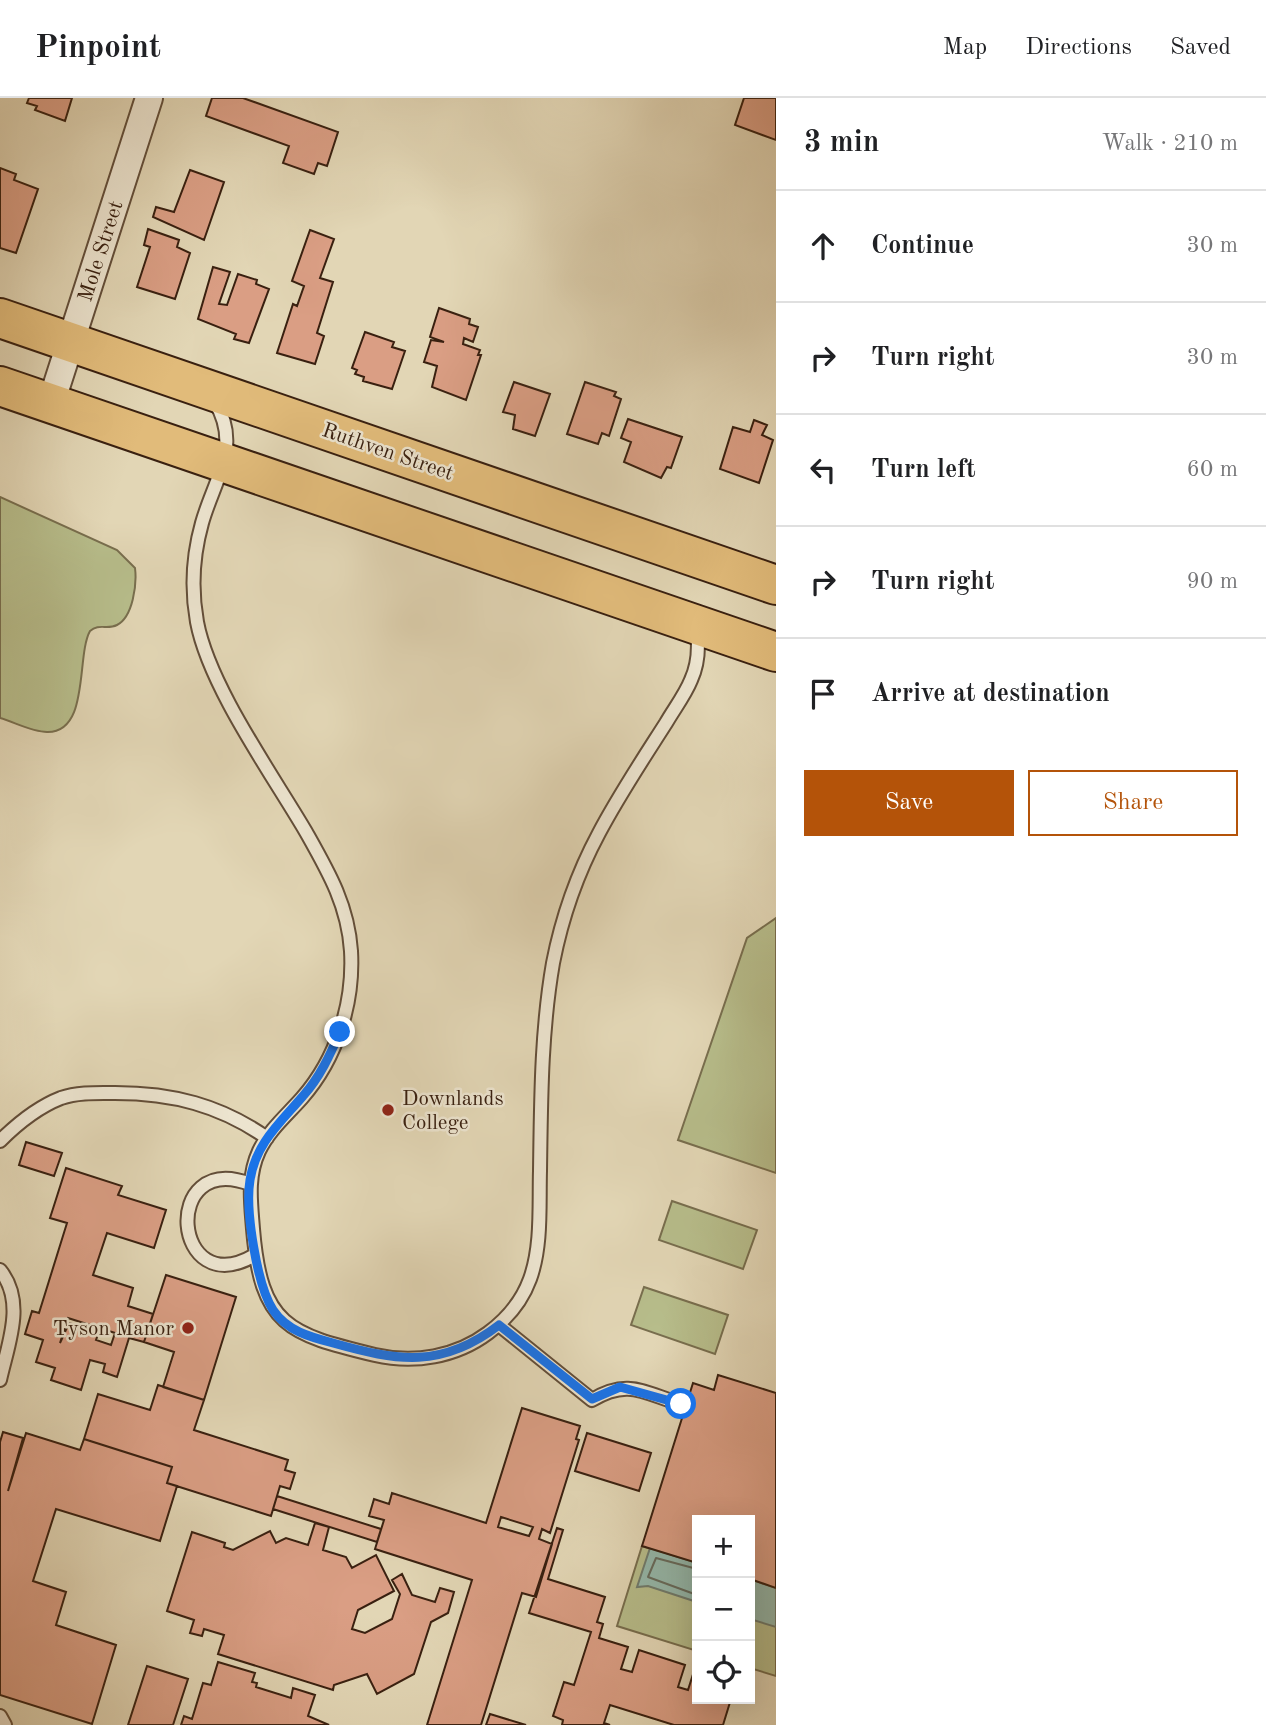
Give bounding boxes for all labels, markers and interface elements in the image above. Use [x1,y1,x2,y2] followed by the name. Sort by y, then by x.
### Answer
[35,32,161,65] text: Pinpoint
[943,36,987,60] text: Map
[1025,36,1132,60] text: Directions
[1170,36,1231,60] text: Saved
[804,128,879,158] text: 3 min
[1102,132,1238,155] text: Walk · 210 m
[75,198,128,305] street label: Mole Street
[804,227,842,265] icon: ahead
[871,233,974,259] text: Continue
[1187,234,1238,257] text: 30 m
[804,339,842,377] icon: right
[871,345,994,371] text: Turn right
[1187,346,1238,369] text: 30 m
[319,420,456,485] street label: Ruthven Street
[804,451,842,489] icon: left
[871,457,976,483] text: Turn left
[1187,458,1238,481] text: 60 m
[804,563,842,601] icon: right
[871,569,994,595] text: Turn right
[1187,570,1238,593] text: 90 m
[804,675,842,713] icon: arrive
[871,681,1110,707] text: Arrive at destination
[804,770,1014,836] button: Save
[1028,770,1238,836] button: Share
[324,1016,355,1047] route end
[402,1089,504,1134] place label: Downlands College
[380,1102,396,1118] marker: Downlands College
[53,1319,174,1340] place label: Tyson Manor
[180,1320,196,1336] marker: Tyson Manor
[665,1388,696,1419] route start
[692,1515,755,1704] map controls
[692,1515,755,1578] button: +
[692,1578,755,1641] button: −
[692,1641,755,1704] button: locate

